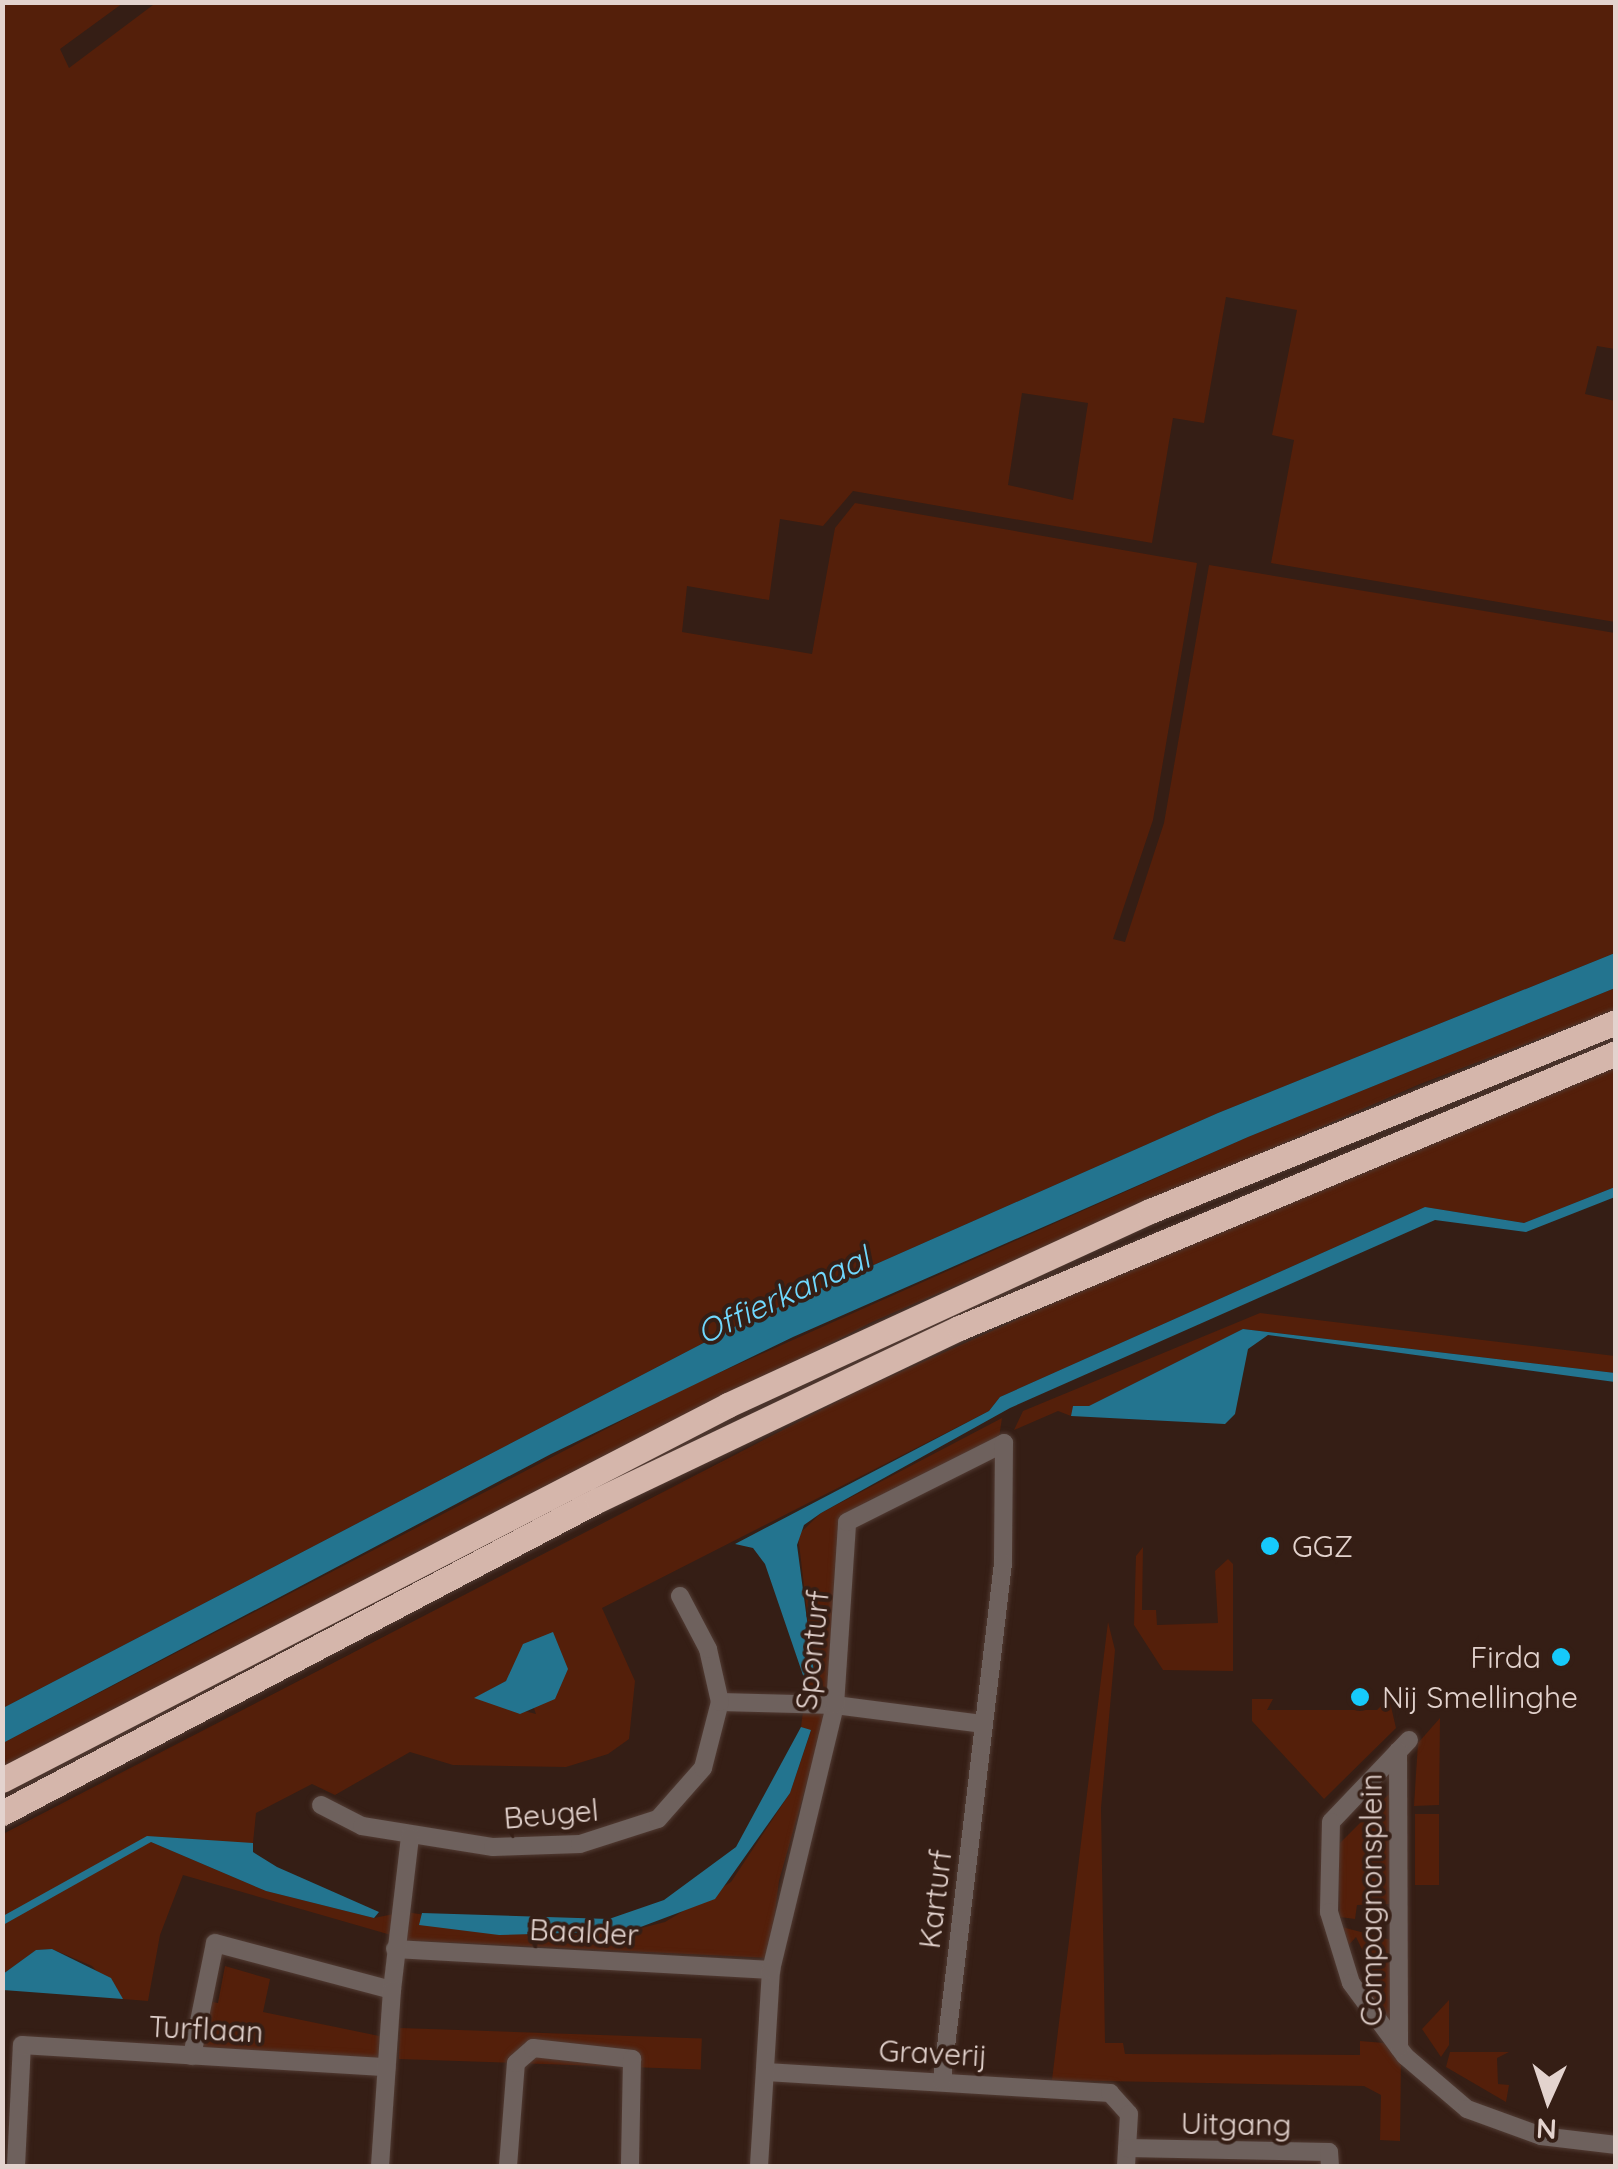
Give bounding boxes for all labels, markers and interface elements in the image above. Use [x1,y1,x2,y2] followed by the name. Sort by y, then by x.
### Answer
[691,1238,875,1352] water label: Offierkanaal
[1292,1528,1353,1564] place label: GGZ
[1257,1533,1283,1559] marker: GGZ
[788,1588,836,1712] street label: Sponturf
[1470,1639,1541,1675] place label: Firda
[1550,1646,1572,1668] marker: Firda
[1382,1679,1578,1715] place label: Nij Smellinghe
[1347,1684,1373,1710] marker: Nij Smellinghe
[1353,1774,1389,2026] street label: Compagnonsplein
[502,1792,600,1836] street label: Beugel
[911,1847,959,1951] street label: Karturf
[528,1911,640,1953] street label: Baalder
[148,2008,264,2050] street label: Turflaan
[878,2032,988,2074] street label: Graverij
[1498,2049,1598,2149] north arrow
[1180,2105,1292,2143] street label: Uitgang
[1535,2111,1558,2147] text: N

